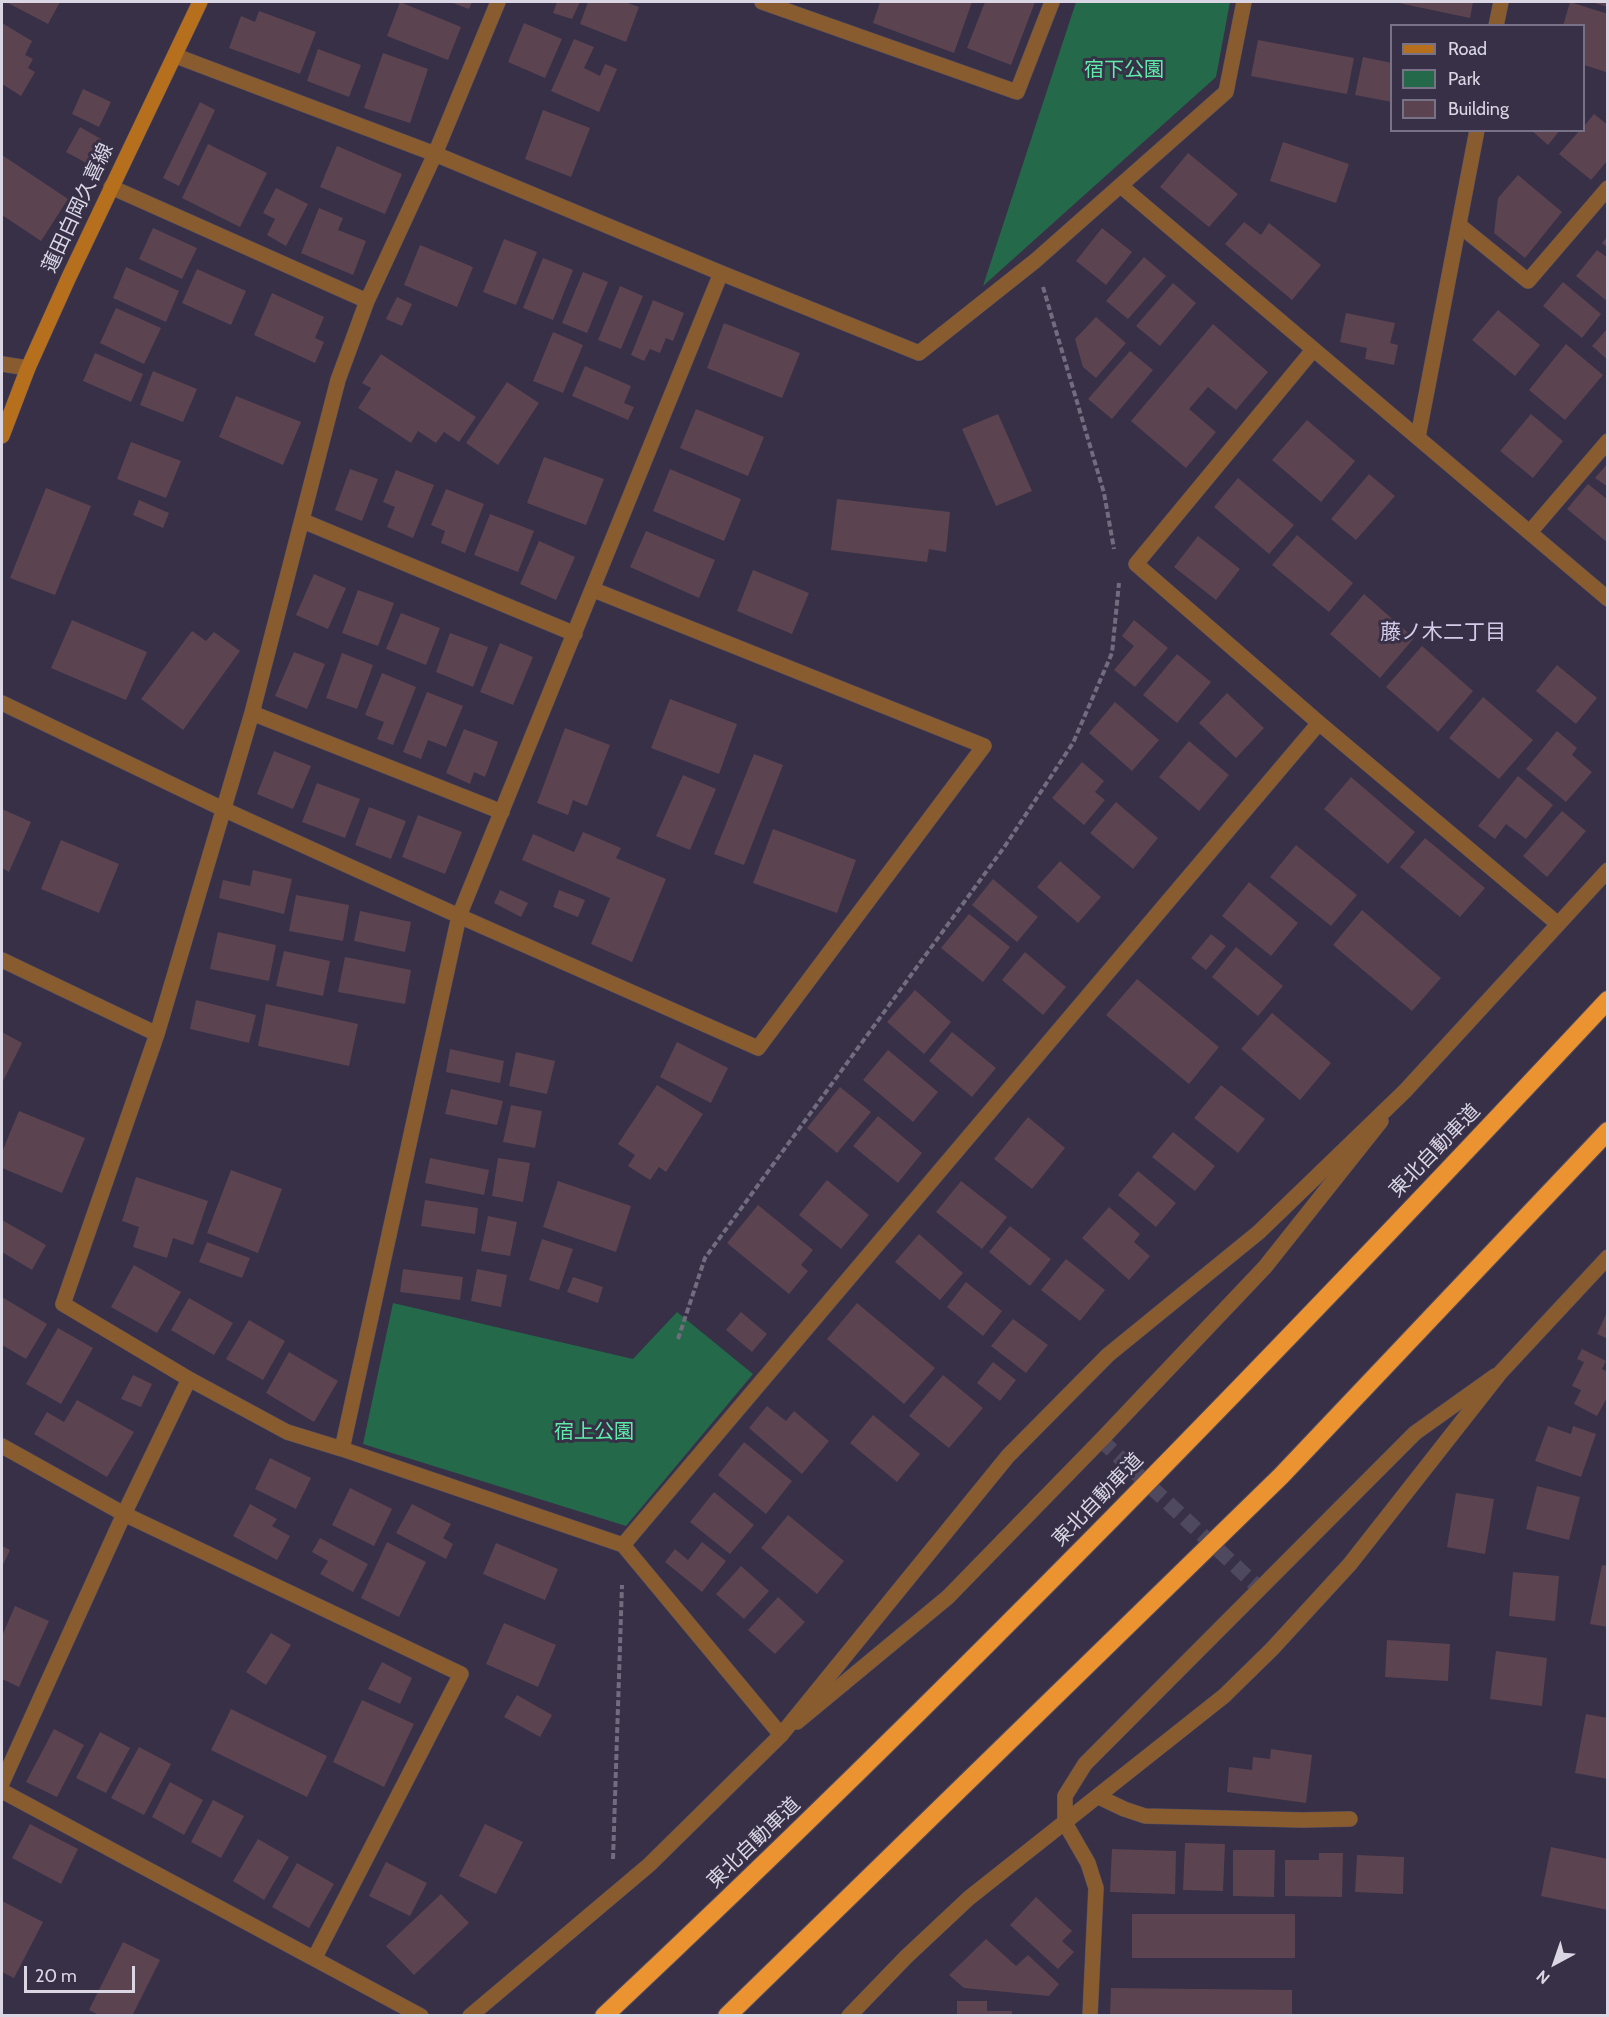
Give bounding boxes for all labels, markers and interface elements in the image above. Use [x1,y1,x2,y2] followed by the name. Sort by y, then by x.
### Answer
[1390,24,1585,132] legend
[1448,38,1487,60] text: Road
[1084,58,1164,82] park label: 宿下公園
[1448,68,1480,90] text: Park
[1448,98,1509,120] text: Building
[38,139,118,277] street label: 蓮田白岡久喜線
[1380,620,1506,646] district label: 藤ノ木二丁目
[1385,1100,1485,1202] street label: 東北自動車道
[554,1420,634,1444] park label: 宿上公園
[1048,1449,1148,1551] street label: 東北自動車道
[703,1793,805,1893] street label: 東北自動車道
[1525,1933,1585,1993] north arrow
[27,1954,138,1992] scale bar
[35,1965,77,1987] text: 20 m
[1533,1966,1554,1988] text: N

